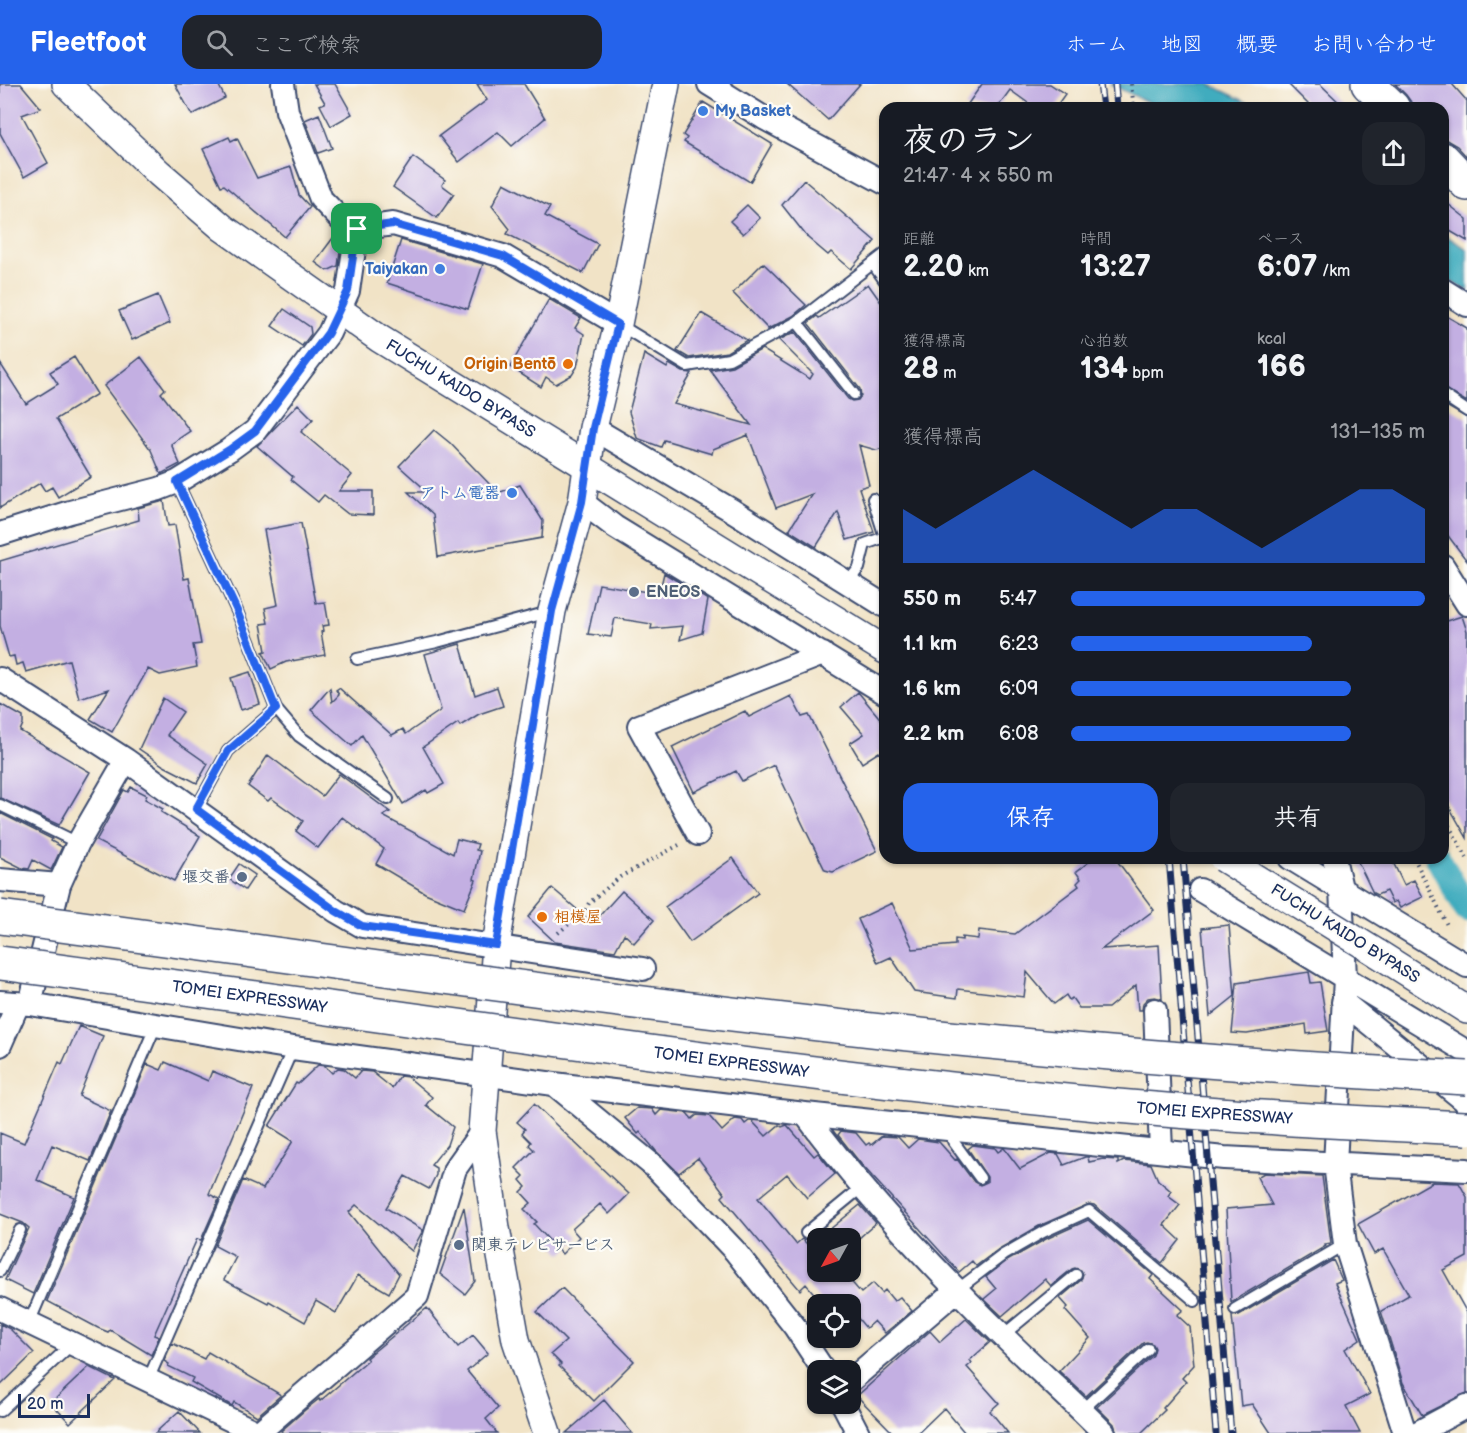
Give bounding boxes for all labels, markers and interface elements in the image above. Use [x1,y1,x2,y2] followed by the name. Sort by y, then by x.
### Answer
[182,15,602,69] search box
[30,26,146,59] text: Fleetfoot
[203,26,236,59] icon: search
[251,32,361,59] text: ここで検索
[1066,32,1128,57] text: ホーム
[1161,32,1203,57] text: 地図
[1236,32,1278,57] text: 概要
[1311,32,1437,57] text: お問い合わせ
[715,102,792,121] place label: My Basket
[696,104,710,118] marker: My Basket
[903,121,1035,161] text: 夜のラン
[1362,122,1425,185] button: share
[903,164,1053,188] text: 21:47 · 4 × 550 m
[331,203,382,254] pin
[340,212,373,245] icon: arrive
[903,230,935,249] text: 距離
[1080,230,1112,249] text: 時間
[1257,230,1304,249] text: ペース
[903,249,964,285] text: 2.20
[1080,249,1151,285] text: 13:27
[1257,249,1318,285] text: 6:07
[365,260,428,279] place label: Taiyakan
[433,262,447,276] marker: Taiyakan
[964,262,989,281] text: km
[1318,262,1350,281] text: /km
[1257,330,1286,349] text: kcal
[903,332,967,351] text: 獲得標高
[1080,332,1128,351] text: 心拍数
[382,335,539,442] street label: FUCHU KAIDO BYPASS
[1257,349,1306,385] text: 166
[903,351,939,387] text: 28
[1080,351,1128,387] text: 134
[464,355,556,374] place label: Origin Bentō
[561,357,575,371] marker: Origin Bentō
[939,364,957,383] text: m
[1128,364,1164,383] text: bpm
[1331,420,1425,444] text: 131–135 m
[903,425,983,449] text: 獲得標高
[420,484,500,503] place label: アトム電器
[505,486,519,500] marker: アトム電器
[646,583,701,602] place label: ENEOS
[627,585,641,599] marker: ENEOS
[903,587,961,611] text: 550 m
[999,587,1037,611] text: 5:47
[903,632,957,656] text: 1.1 km
[999,632,1039,656] text: 6:23
[903,677,961,701] text: 1.6 km
[999,677,1039,701] text: 6:09
[903,722,964,746] text: 2.2 km
[999,722,1039,746] text: 6:08
[903,783,1158,852] button: 保存
[1170,783,1425,852] button: 共有
[182,868,230,887] place label: 堰交番
[235,870,249,884] marker: 堰交番
[1267,880,1423,988] street label: FUCHU KAIDO BYPASS
[554,908,602,927] place label: 相模屋
[535,910,549,924] marker: 相模屋
[171,977,329,1017] street label: TOMEI EXPRESSWAY
[652,1043,811,1082] street label: TOMEI EXPRESSWAY
[1136,1098,1294,1128] street label: TOMEI EXPRESSWAY
[807,1228,861,1282] north arrow
[807,1228,861,1414] map controls
[471,1236,615,1255] place label: 関東テレビサービス
[452,1238,466,1252] marker: 関東テレビサービス
[807,1294,861,1348] button: locate
[807,1360,861,1414] button: layers
[18,1391,90,1418] scale bar
[27,1395,63,1414] text: 20 m

